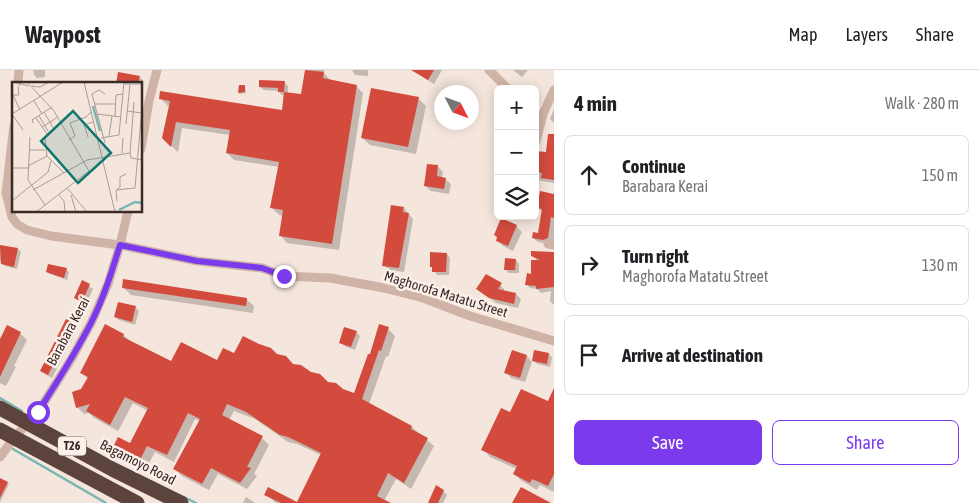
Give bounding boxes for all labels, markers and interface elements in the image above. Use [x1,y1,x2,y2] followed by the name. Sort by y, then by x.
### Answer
[25,21,101,48] text: Waypost
[788,24,817,45] text: Map
[845,24,888,45] text: Layers
[916,24,954,45] text: Share
[12,82,142,212] inset map
[434,85,479,130] north arrow
[494,85,539,220] map controls
[494,85,539,130] button: +
[574,91,617,115] text: 4 min
[885,94,959,112] text: Walk · 280 m
[494,130,539,175] button: −
[622,155,686,177] text: Continue
[575,161,603,189] icon: ahead
[922,166,958,184] text: 150 m
[494,175,539,220] button: layers
[622,177,708,195] text: Barabara Kerai
[622,245,689,267] text: Turn right
[575,251,603,279] icon: right
[922,256,958,274] text: 130 m
[273,265,296,288] route end
[622,267,768,285] text: Maghorofa Matatu Street
[382,268,510,320] street label: Maghorofa Matatu Street
[43,294,93,368] street label: Barabara Kerai
[575,341,603,369] icon: arrive
[622,344,763,366] text: Arrive at destination
[27,401,50,424] route start
[574,420,762,465] button: Save
[772,420,959,465] button: Share
[58,436,86,456] road number: T26
[97,436,179,488] street label: Bagamoyo Road

